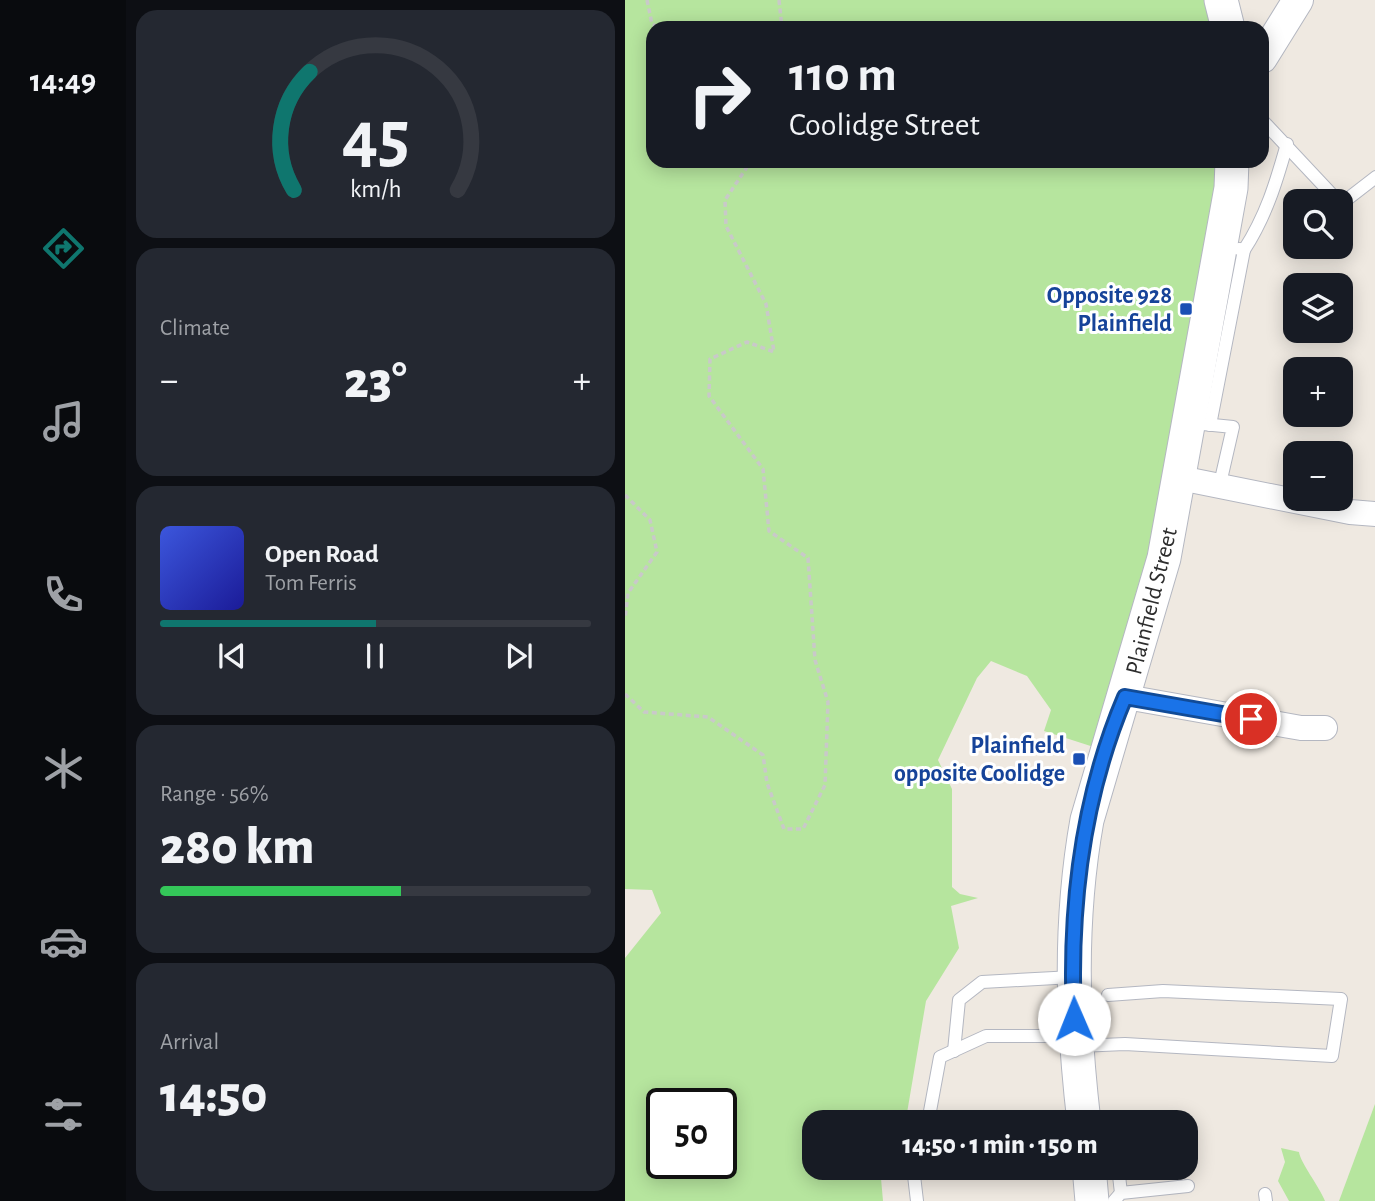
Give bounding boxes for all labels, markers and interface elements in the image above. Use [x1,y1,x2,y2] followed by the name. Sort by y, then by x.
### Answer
[674,49,765,140] icon: right
[789,51,897,100] text: 110 m
[30,65,96,97] text: 14:49
[341,102,410,175] text: 45
[789,109,980,141] text: Coolidge Street
[350,177,401,202] text: km/h
[1283,189,1353,511] map controls
[1283,189,1353,259] button: search
[39,224,88,273] icon: directions
[1283,273,1353,343] button: layers
[1047,284,1172,336] place label: Opposite 928 Plainfield
[1178,301,1194,317] marker: Opposite 928 Plainfield
[160,317,230,340] text: Climate
[344,355,407,407] text: 23°
[1283,357,1353,427] button: +
[160,362,178,400] text: −
[573,362,591,400] text: +
[39,397,88,446] icon: music
[1283,441,1353,511] button: −
[1122,525,1182,677] street label: Plainfield Street
[265,541,379,567] text: Open Road
[39,570,88,619] icon: phone
[265,572,357,595] text: Tom Ferris
[213,637,251,675] icon: previous
[356,637,394,675] icon: pause
[500,637,538,675] icon: next
[1221,689,1281,749] pin
[1232,700,1270,738] icon: arrive
[894,734,1065,786] place label: Plainfield opposite Coolidge
[39,744,88,793] icon: climate
[1071,751,1087,767] marker: Plainfield opposite Coolidge
[160,783,269,806] text: Range · 56%
[160,821,314,873] text: 280 km
[39,917,88,966] icon: car
[1037,982,1111,1056] position arrow
[160,1031,219,1054] text: Arrival
[160,1069,267,1121] text: 14:50
[646,1088,737,1179] speed limit sign: 50
[39,1090,88,1139] icon: filters
[902,1132,1098,1158] text: 14:50 · 1 min · 150 m

